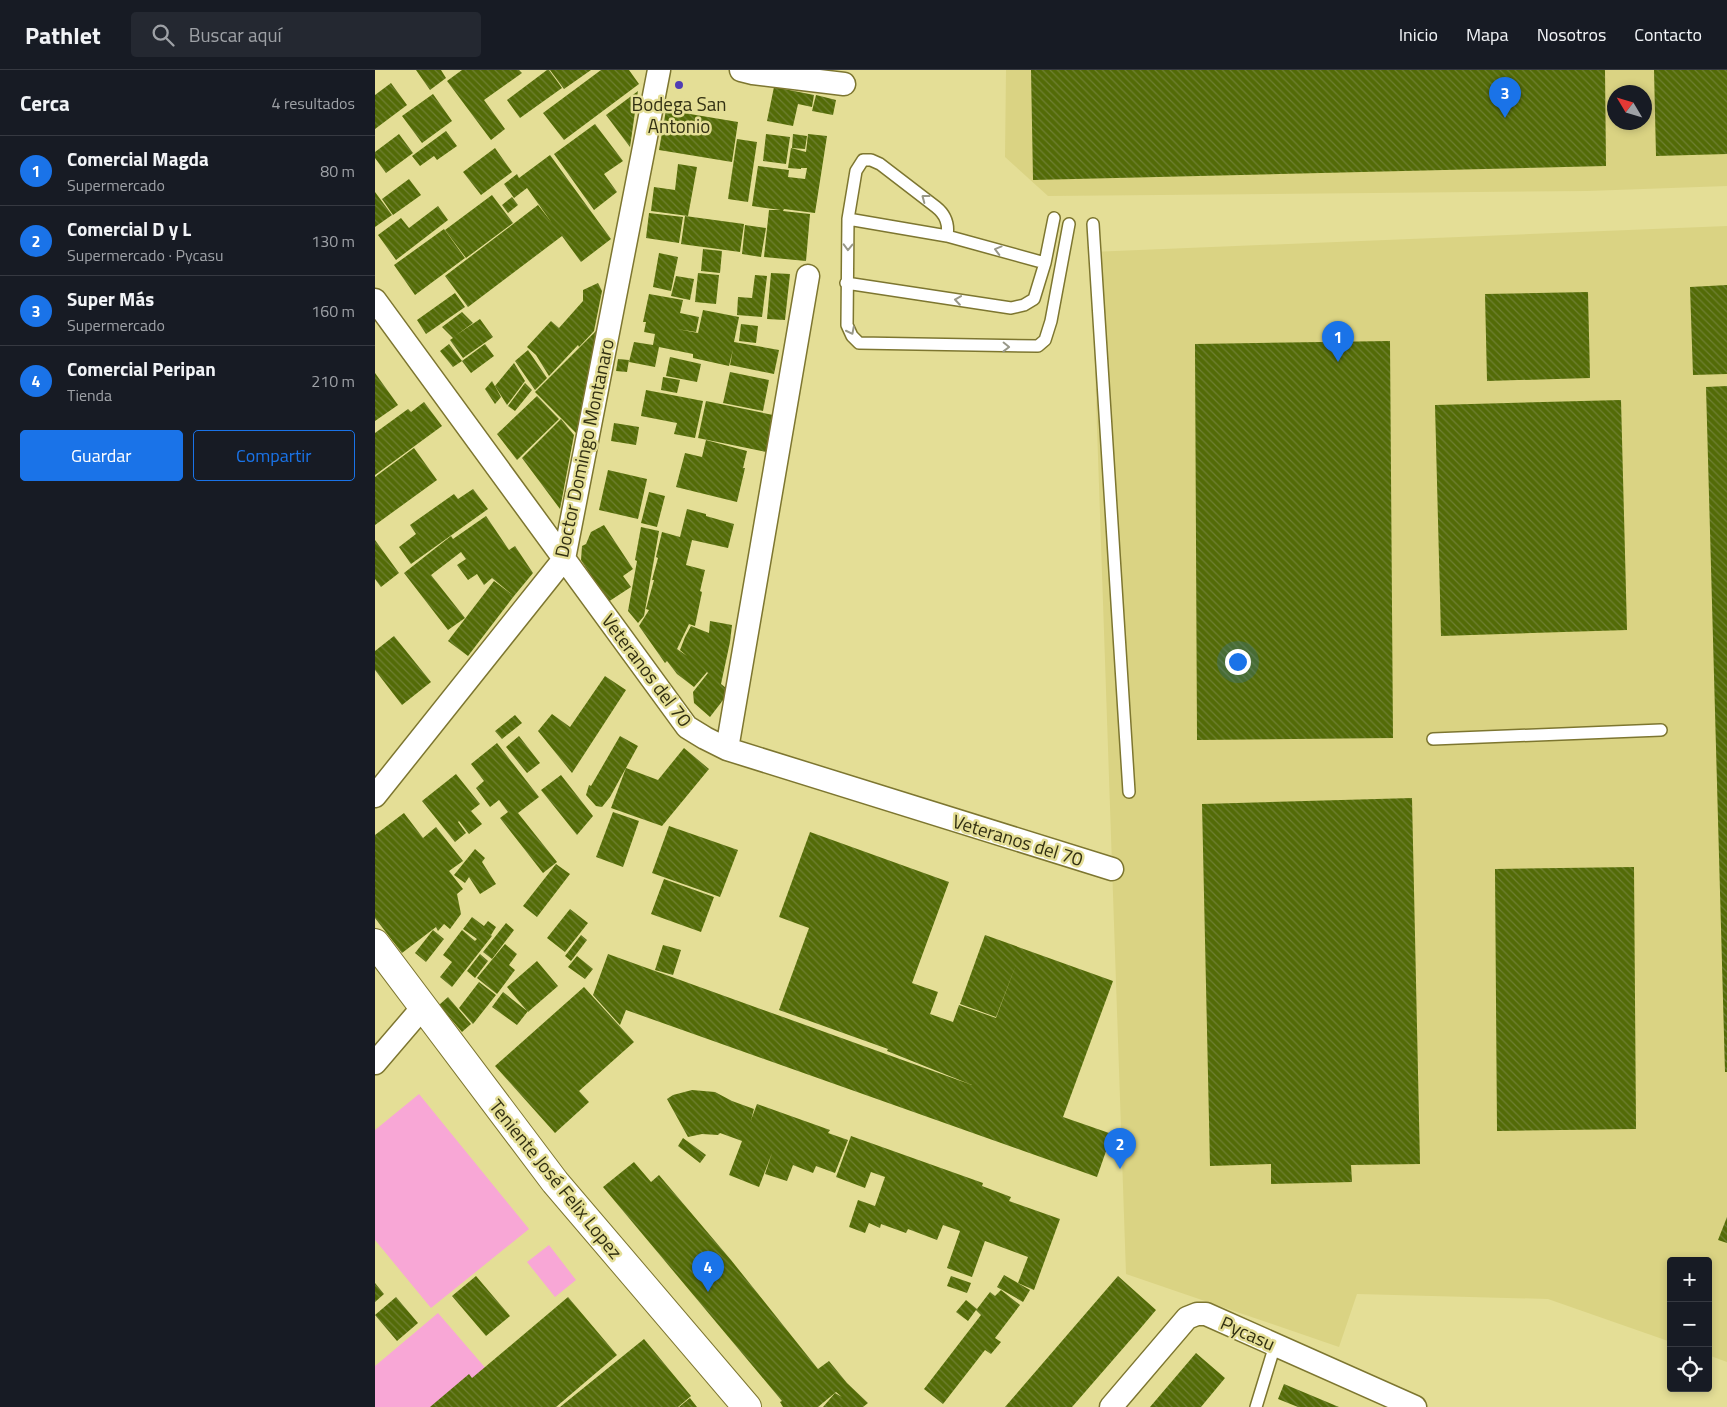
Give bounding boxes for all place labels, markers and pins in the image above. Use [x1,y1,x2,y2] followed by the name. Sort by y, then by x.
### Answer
[1489,77,1521,118] pin: 3
[673,79,685,91] marker: Bodega San Antonio
[632,89,726,140] place label: Bodega San Antonio
[1322,321,1354,362] pin: 1
[1104,1128,1136,1169] pin: 2
[692,1251,724,1292] pin: 4

